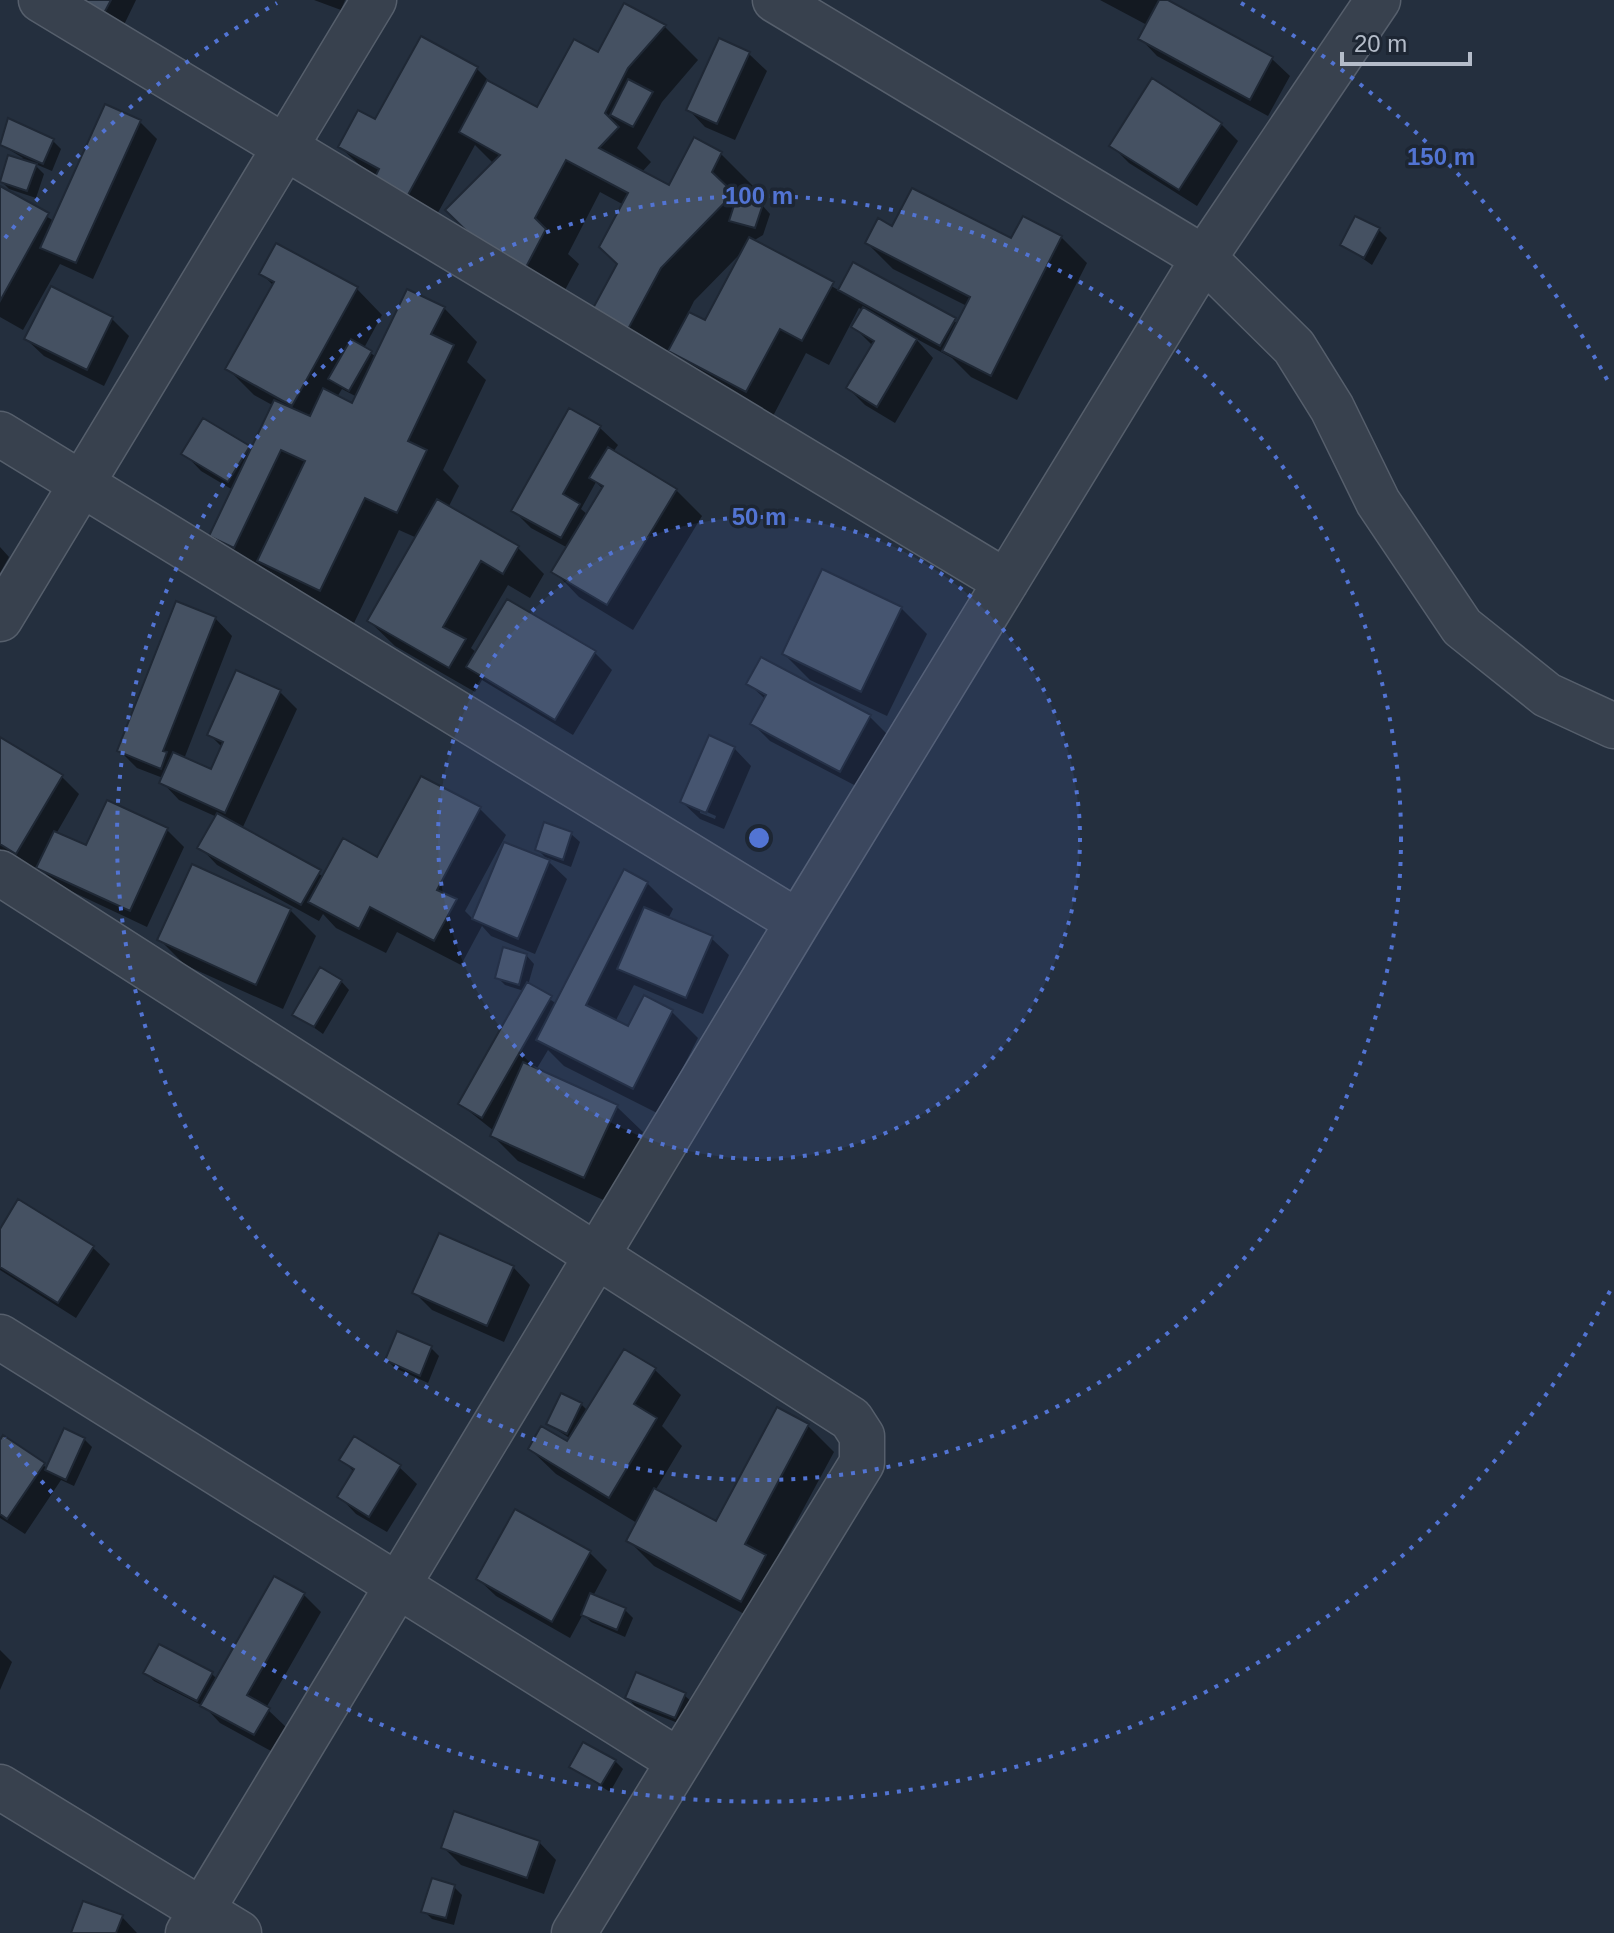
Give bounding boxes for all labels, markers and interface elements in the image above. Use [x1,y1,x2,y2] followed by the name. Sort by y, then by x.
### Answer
[1342,16,1470,66] scale bar
[1354,30,1407,57] text: 20 m
[1407,143,1475,170] text: 150 m
[725,182,793,209] text: 100 m
[732,503,786,530] text: 50 m
[745,824,773,852] centre of rings

